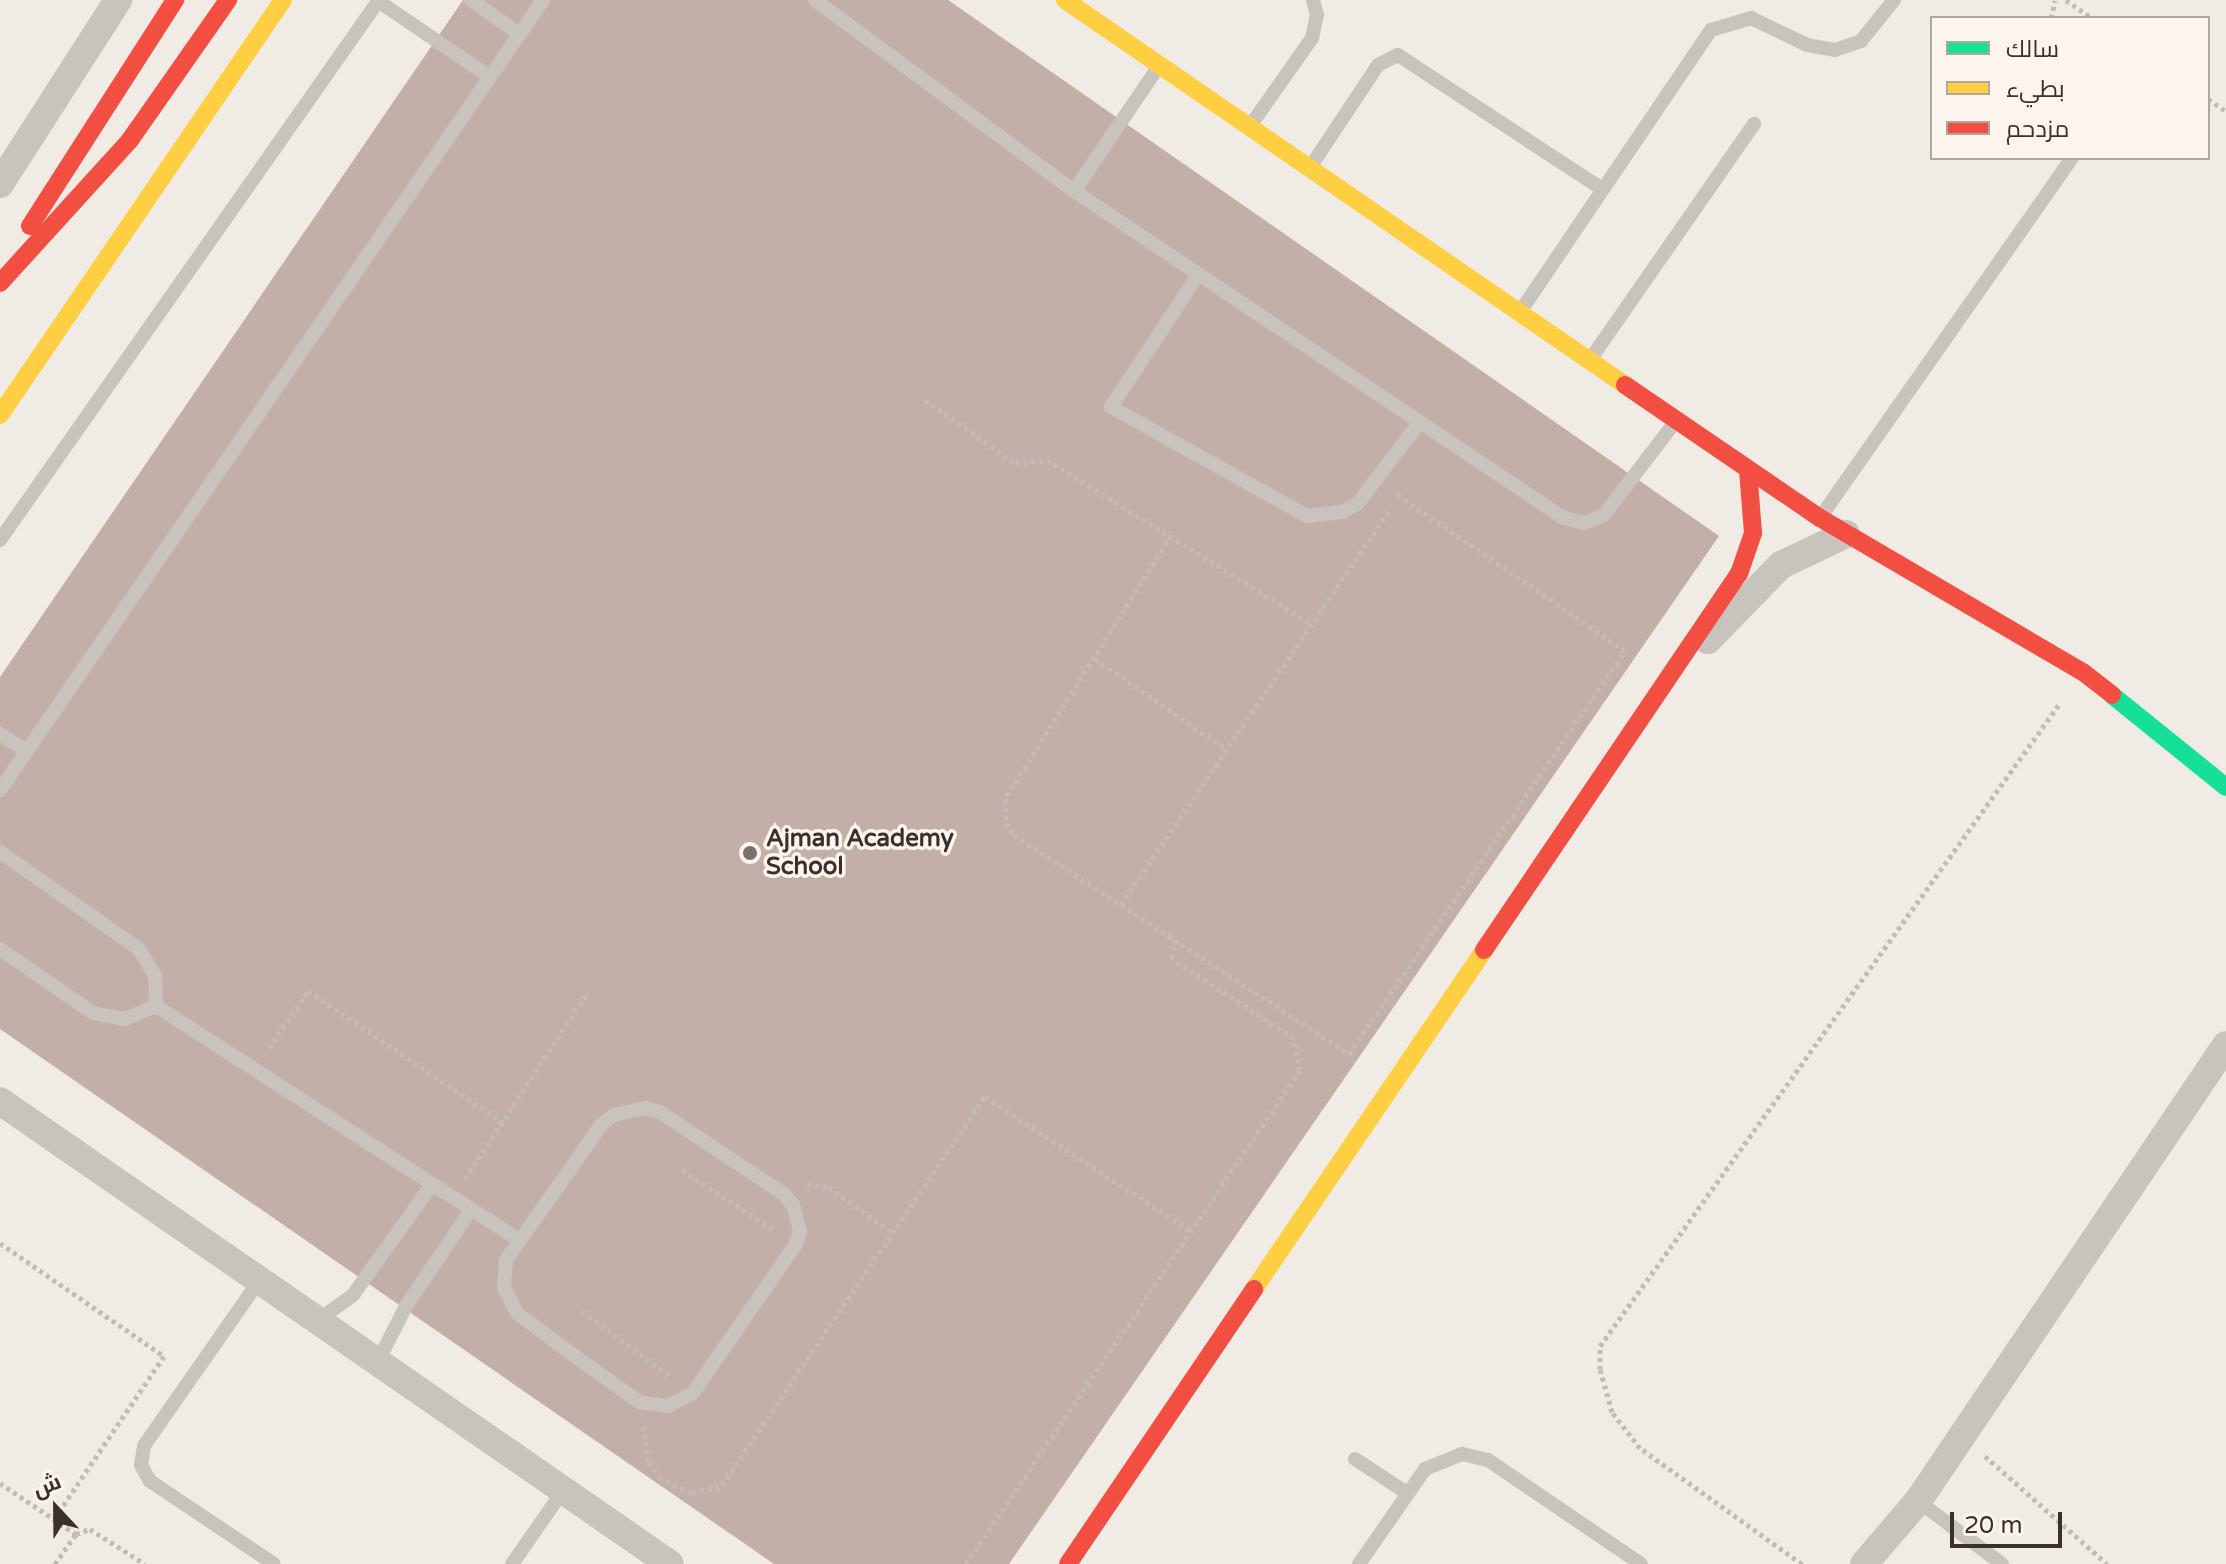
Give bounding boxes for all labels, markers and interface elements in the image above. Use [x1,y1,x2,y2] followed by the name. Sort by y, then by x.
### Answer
[1930,16,2210,160] legend
[2006,35,2059,64] text: سالك
[2006,75,2065,104] text: بطيء
[2006,115,2069,144] text: مزدحم
[766,825,954,881] place label: Ajman Academy School
[741,844,759,862] marker: Ajman Academy School
[16,1468,96,1548] north arrow
[29,1468,65,1503] text: ش
[1954,1496,2066,1546] scale bar
[1964,1511,2022,1540] text: 20 m

